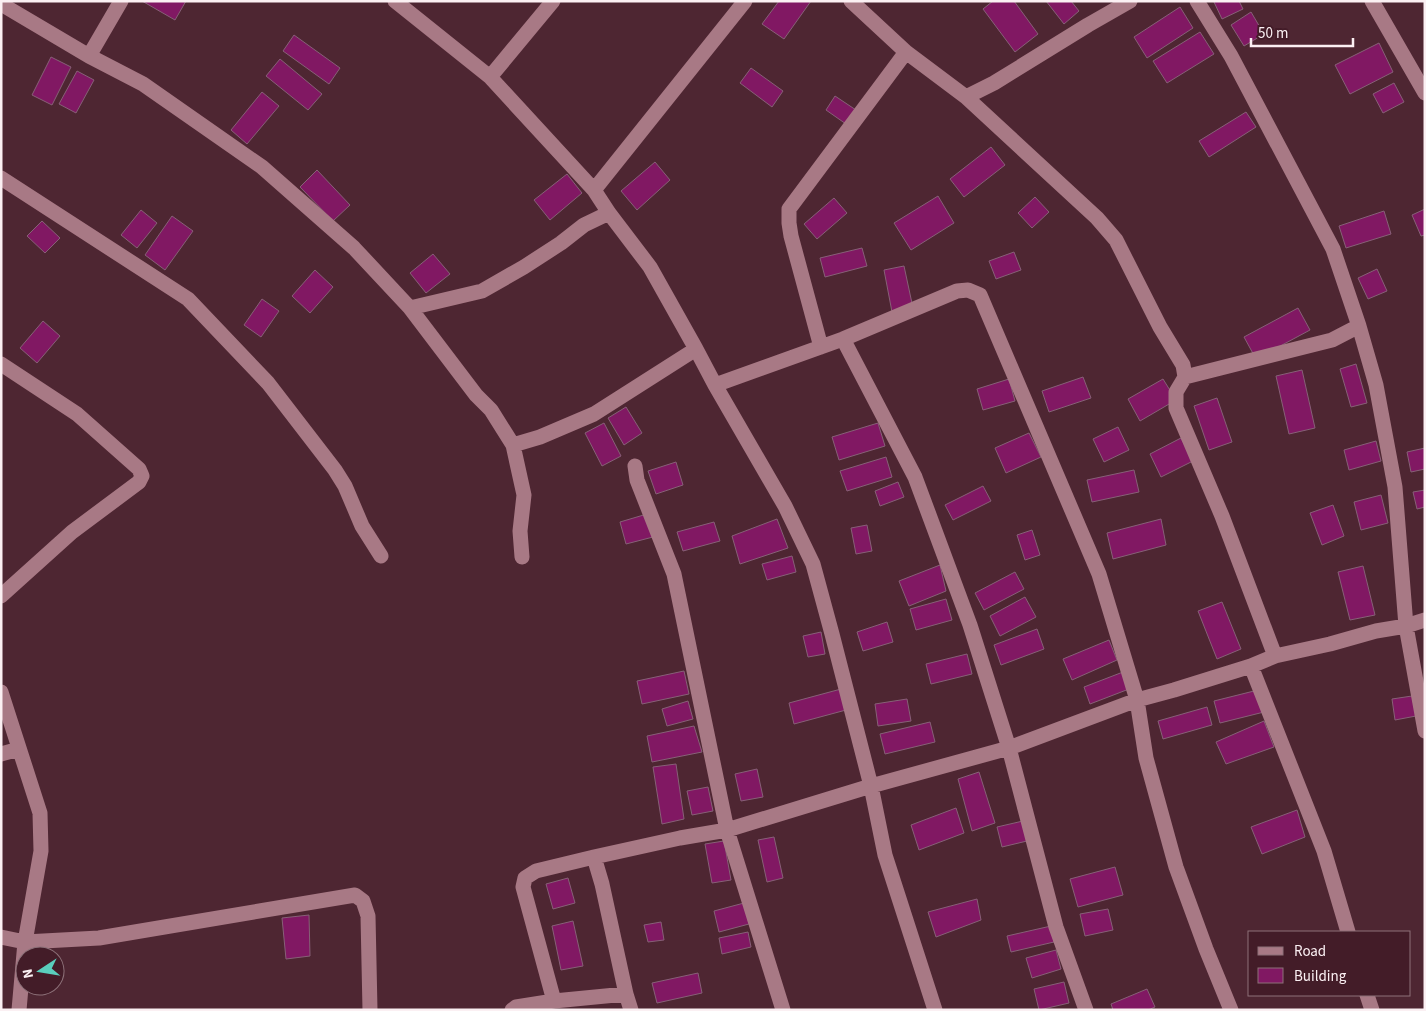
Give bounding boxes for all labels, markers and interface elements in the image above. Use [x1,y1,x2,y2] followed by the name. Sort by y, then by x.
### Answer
[1251,15,1354,47] scale bar
[1258,23,1288,44] text: 50 m
[1248,931,1411,996] legend
[1294,941,1326,962] text: Road
[15,946,65,996] north arrow
[1294,966,1347,987] text: Building
[18,967,39,980] text: N

